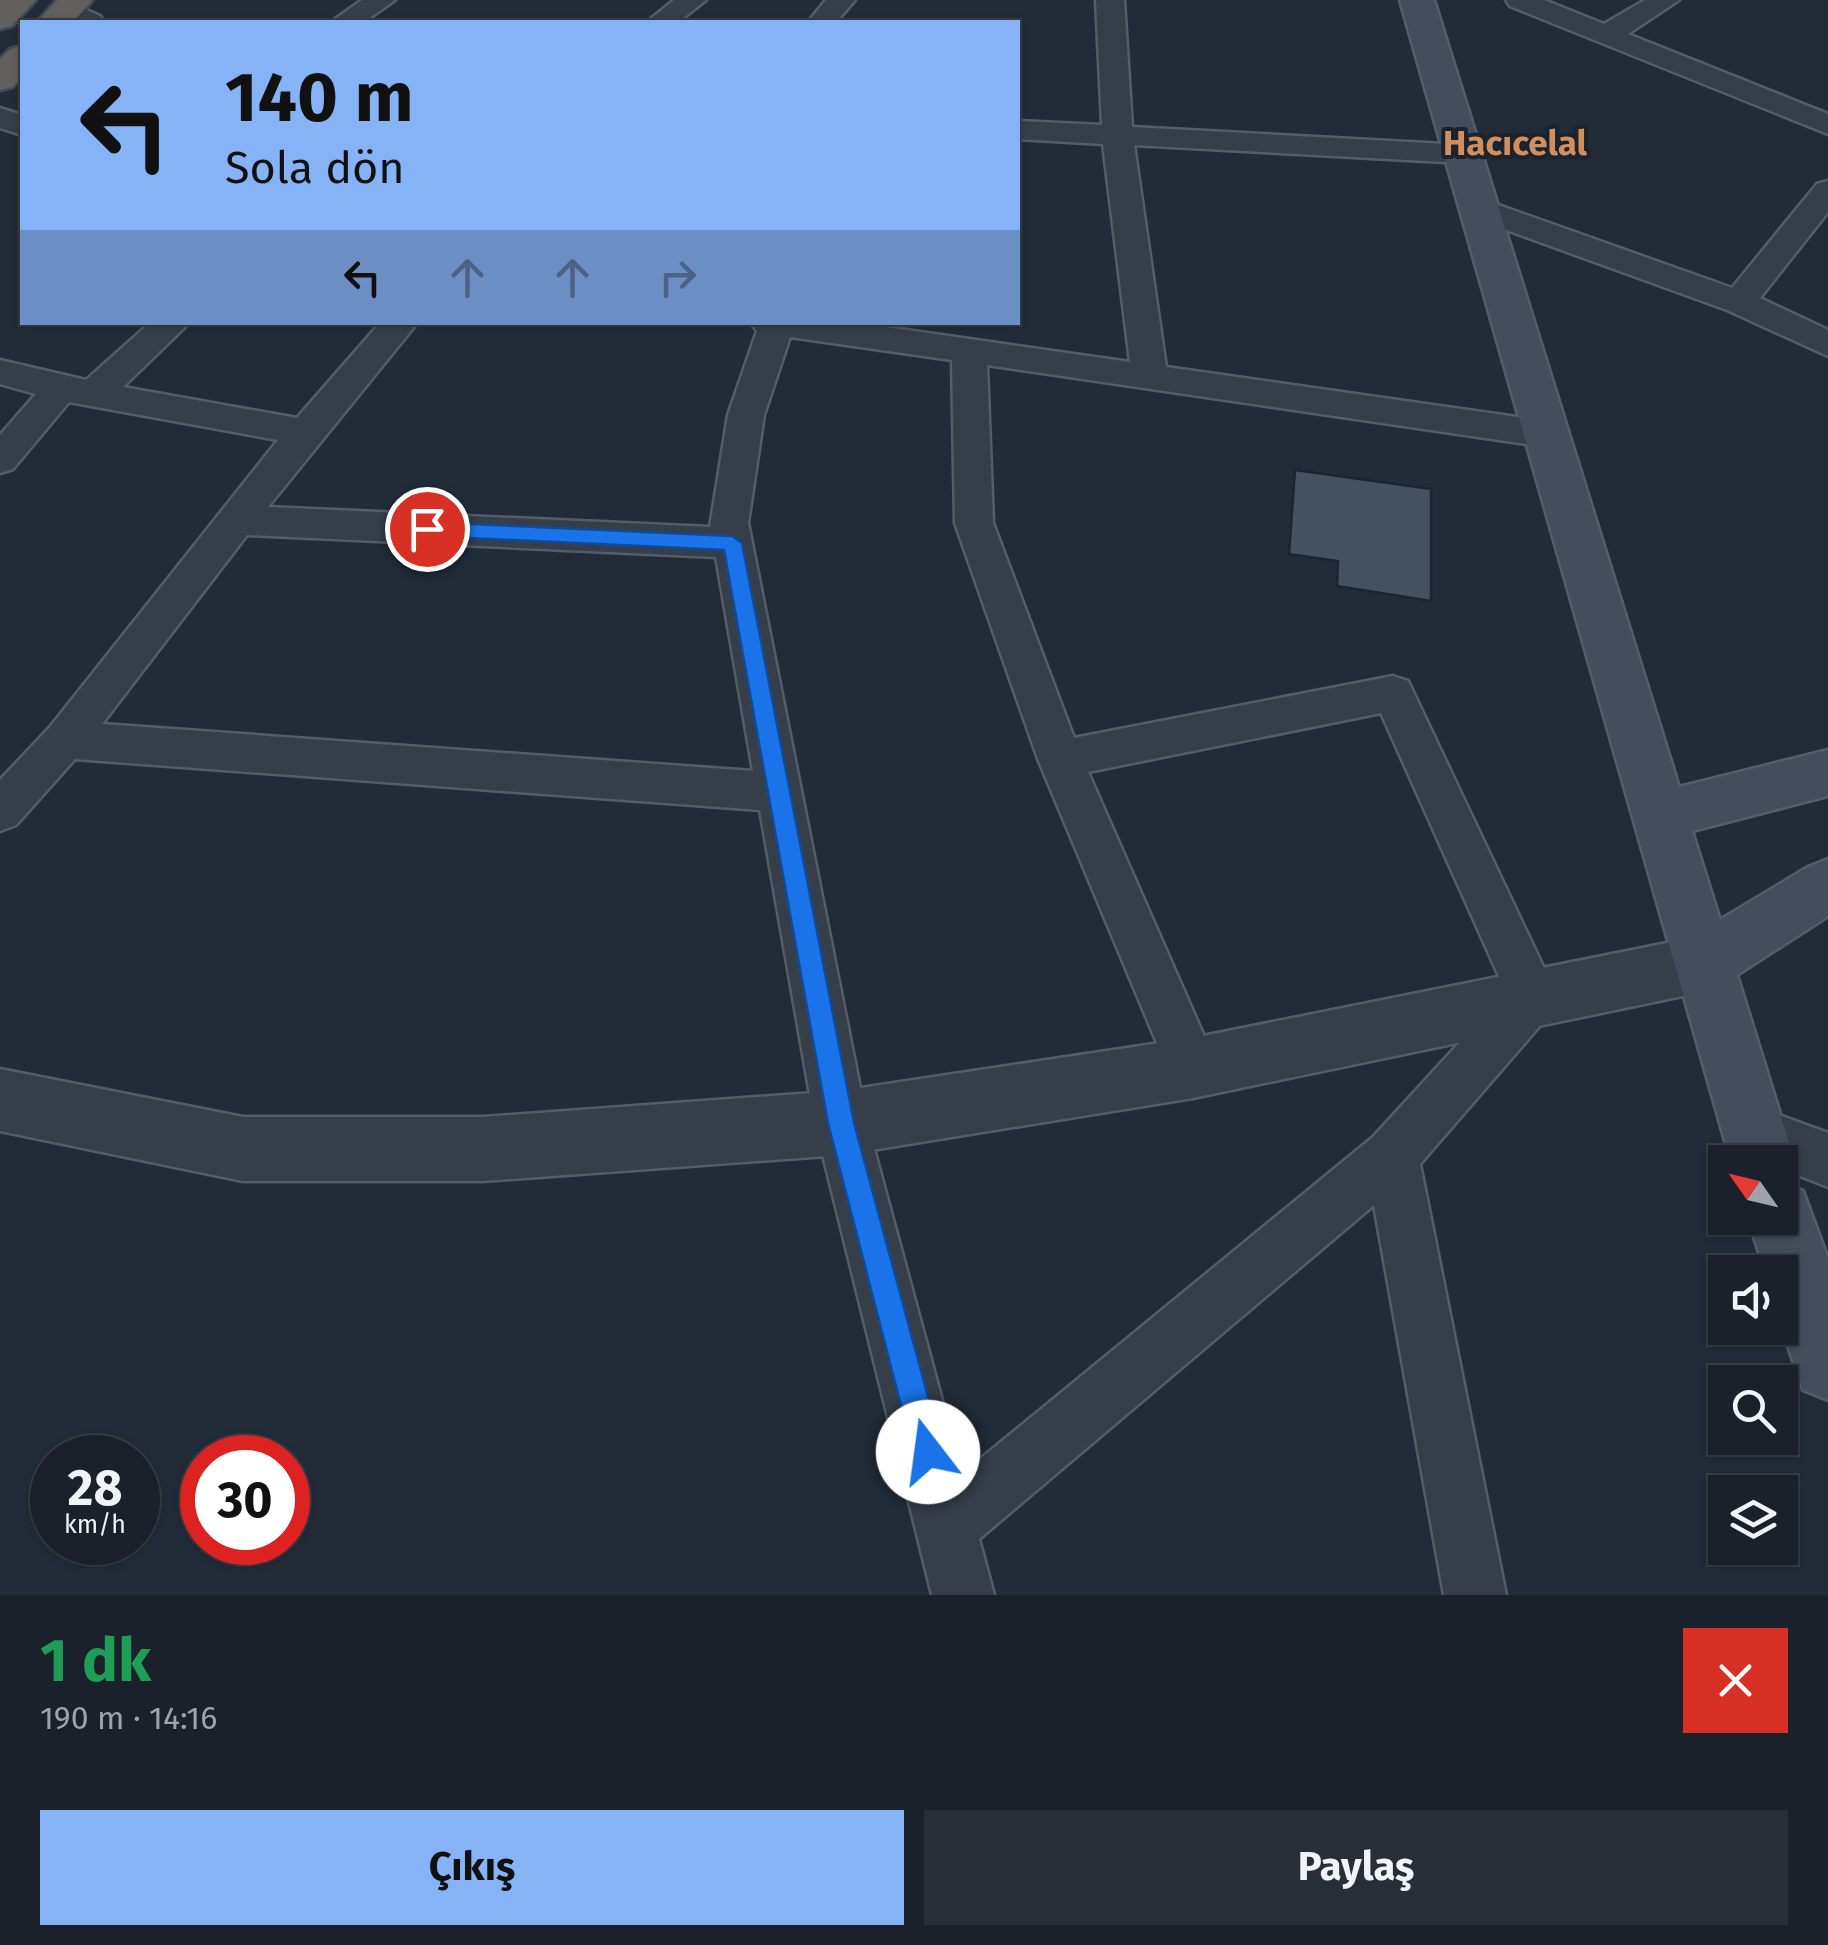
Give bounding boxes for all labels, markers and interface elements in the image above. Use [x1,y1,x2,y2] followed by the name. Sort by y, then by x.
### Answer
[225,56,414,140] text: 140 m
[60,60,190,190] icon: left
[1443,122,1588,164] district label: Hacıcelal
[225,141,405,195] text: Sola dön
[335,250,390,305] icon: left
[440,250,495,305] icon: ahead
[545,250,600,305] icon: ahead
[650,250,705,305] icon: right
[385,487,470,572] pin
[400,502,455,557] icon: arrive
[1708,1145,1798,1235] north arrow
[1708,1145,1798,1565] map controls
[1708,1255,1798,1345] button: sound
[1708,1365,1798,1455] button: search
[876,1400,980,1504] position arrow
[180,1435,310,1565] speed limit sign: 30
[68,1458,122,1518] text: 28
[1708,1475,1798,1565] button: layers
[64,1510,126,1540] text: km/h
[40,1625,151,1697] text: 1 dk
[1683,1628,1788,1733] button: close
[40,1699,217,1737] text: 190 m · 14:16
[40,1810,904,1925] button: Çıkış
[924,1810,1788,1925] button: Paylaş

